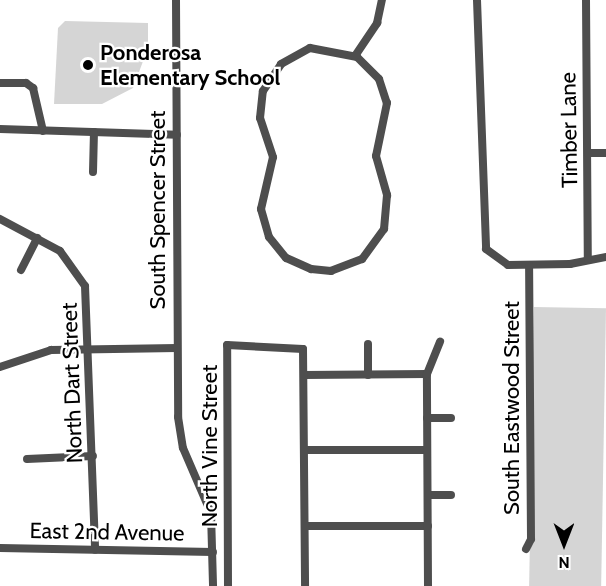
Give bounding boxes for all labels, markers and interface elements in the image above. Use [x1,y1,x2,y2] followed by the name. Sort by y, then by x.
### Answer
[100,39,280,90] place label: Ponderosa Elementary School
[81,58,95,72] marker: Ponderosa Elementary School
[555,72,583,188] street label: Timber Lane
[145,111,171,309] street label: South Spencer Street
[499,301,525,515] street label: South Eastwood Street
[56,302,88,464] street label: North Dart Street
[197,365,223,527] street label: North Vine Street
[534,514,594,574] north arrow
[29,517,185,547] street label: East 2nd Avenue
[558,553,570,572] text: N

